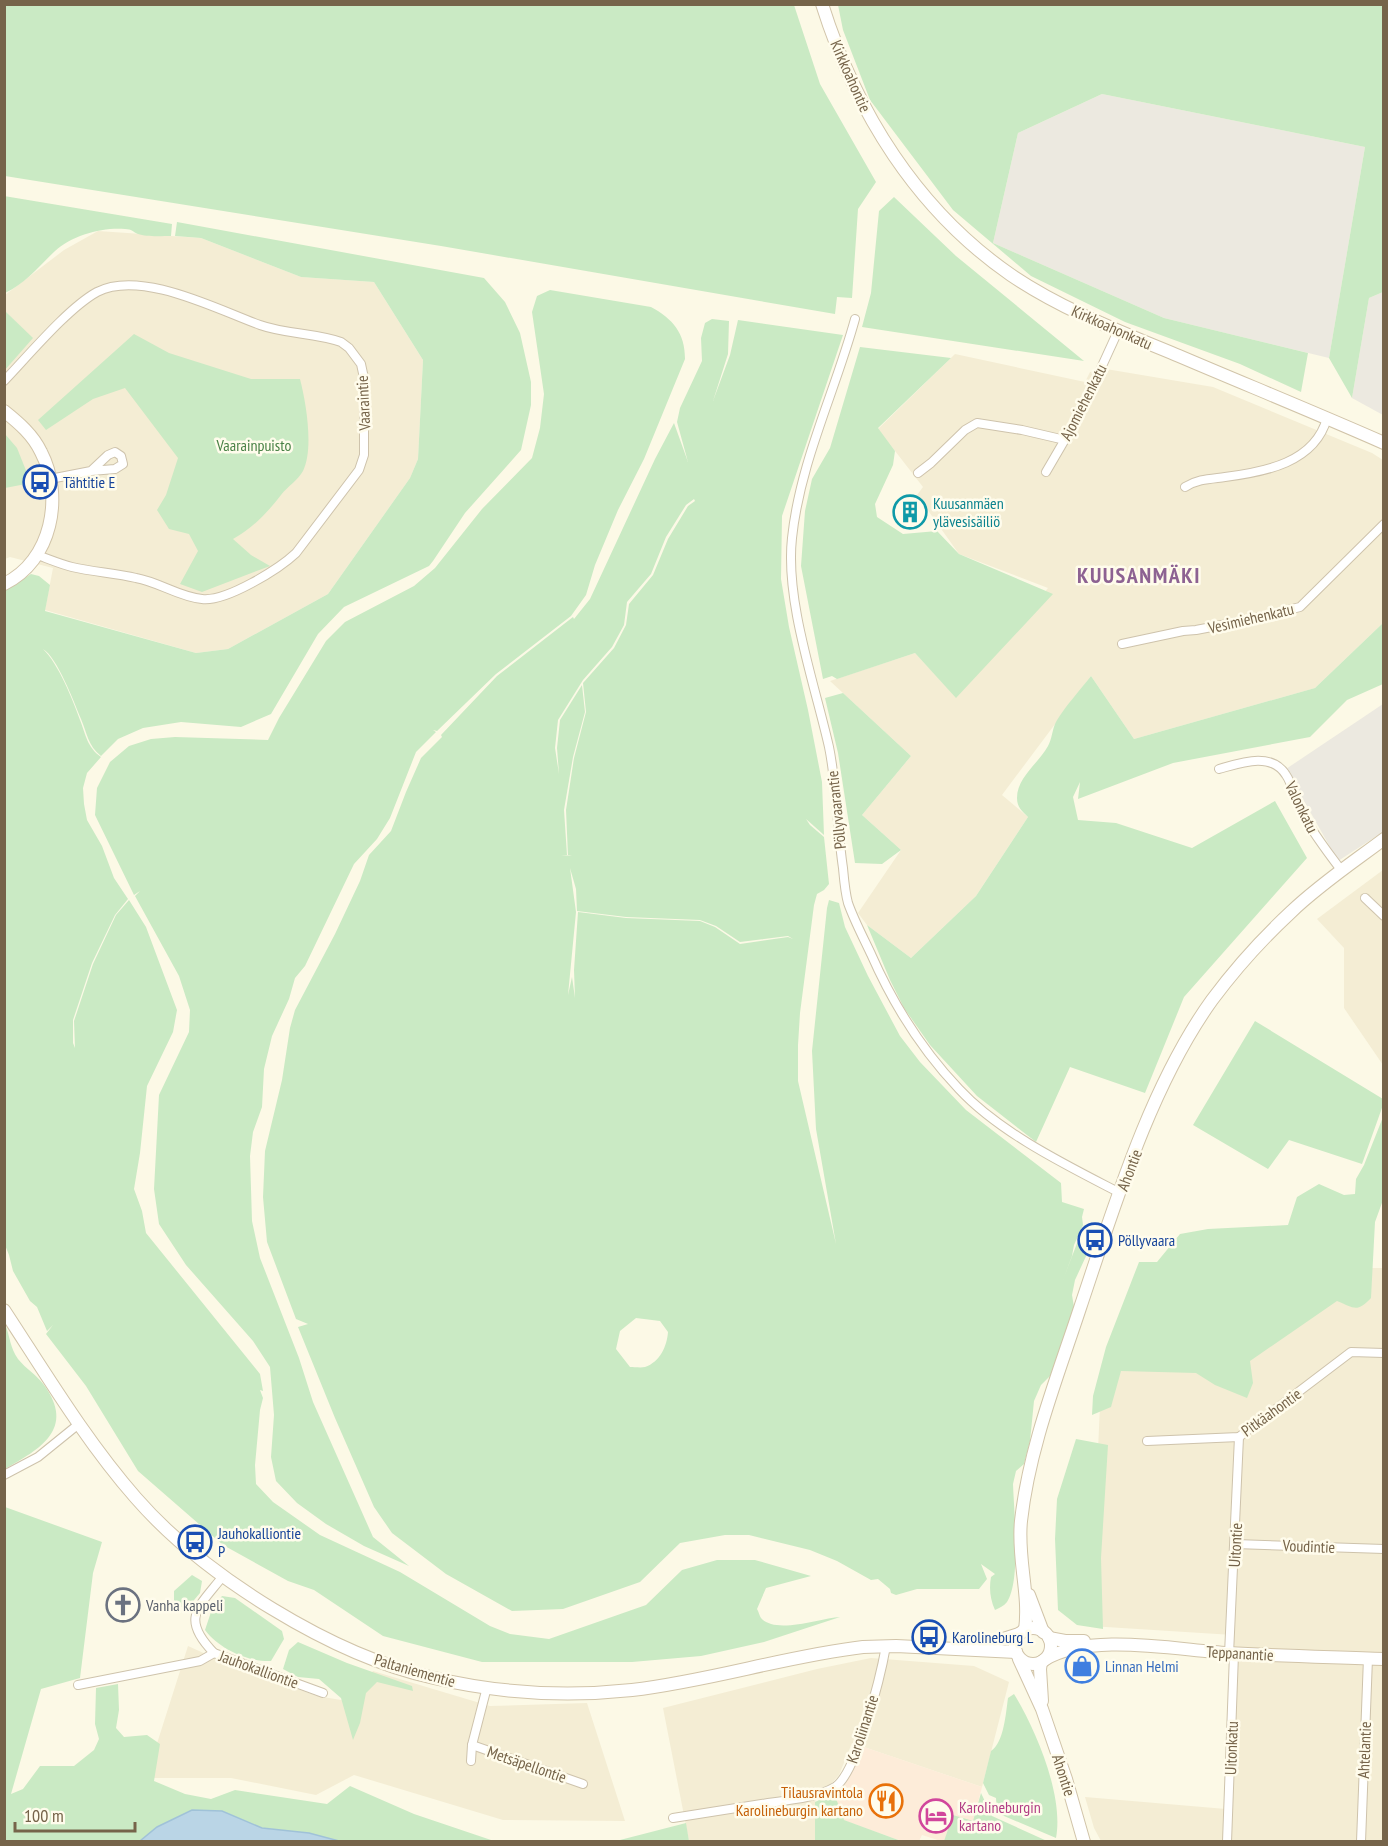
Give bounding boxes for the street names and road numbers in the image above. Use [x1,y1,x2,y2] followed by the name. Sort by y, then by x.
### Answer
[826,37,876,115] street label: Kirkkoahontie
[1069,300,1156,354] street label: Kirkkoahonkatu
[1055,360,1111,444] street label: Ajomiehenkatu
[352,375,374,432] street label: Vaaraintie
[1205,598,1296,638] street label: Vesimiehenkatu
[822,770,850,850] street label: Pöllyvaarantie
[1281,777,1323,836] street label: Valonkatu
[1112,1146,1146,1194] street label: Ahontie
[1237,1383,1305,1441] street label: Pitkäahontie
[1224,1522,1246,1568] street label: Uitontie
[1281,1535,1336,1557] street label: Voudintie
[1206,1641,1274,1665] street label: Teppanantie
[216,1645,301,1693] street label: Jauhokalliontie
[372,1649,458,1691] street label: Paltaniementie
[842,1692,882,1766] street label: Karoliinantie
[1220,1721,1242,1775] street label: Uitonkatu
[1353,1721,1375,1779] street label: Ahtelantie
[485,1741,569,1787] street label: Metsäpellontie
[1048,1751,1080,1799] street label: Ahontie

